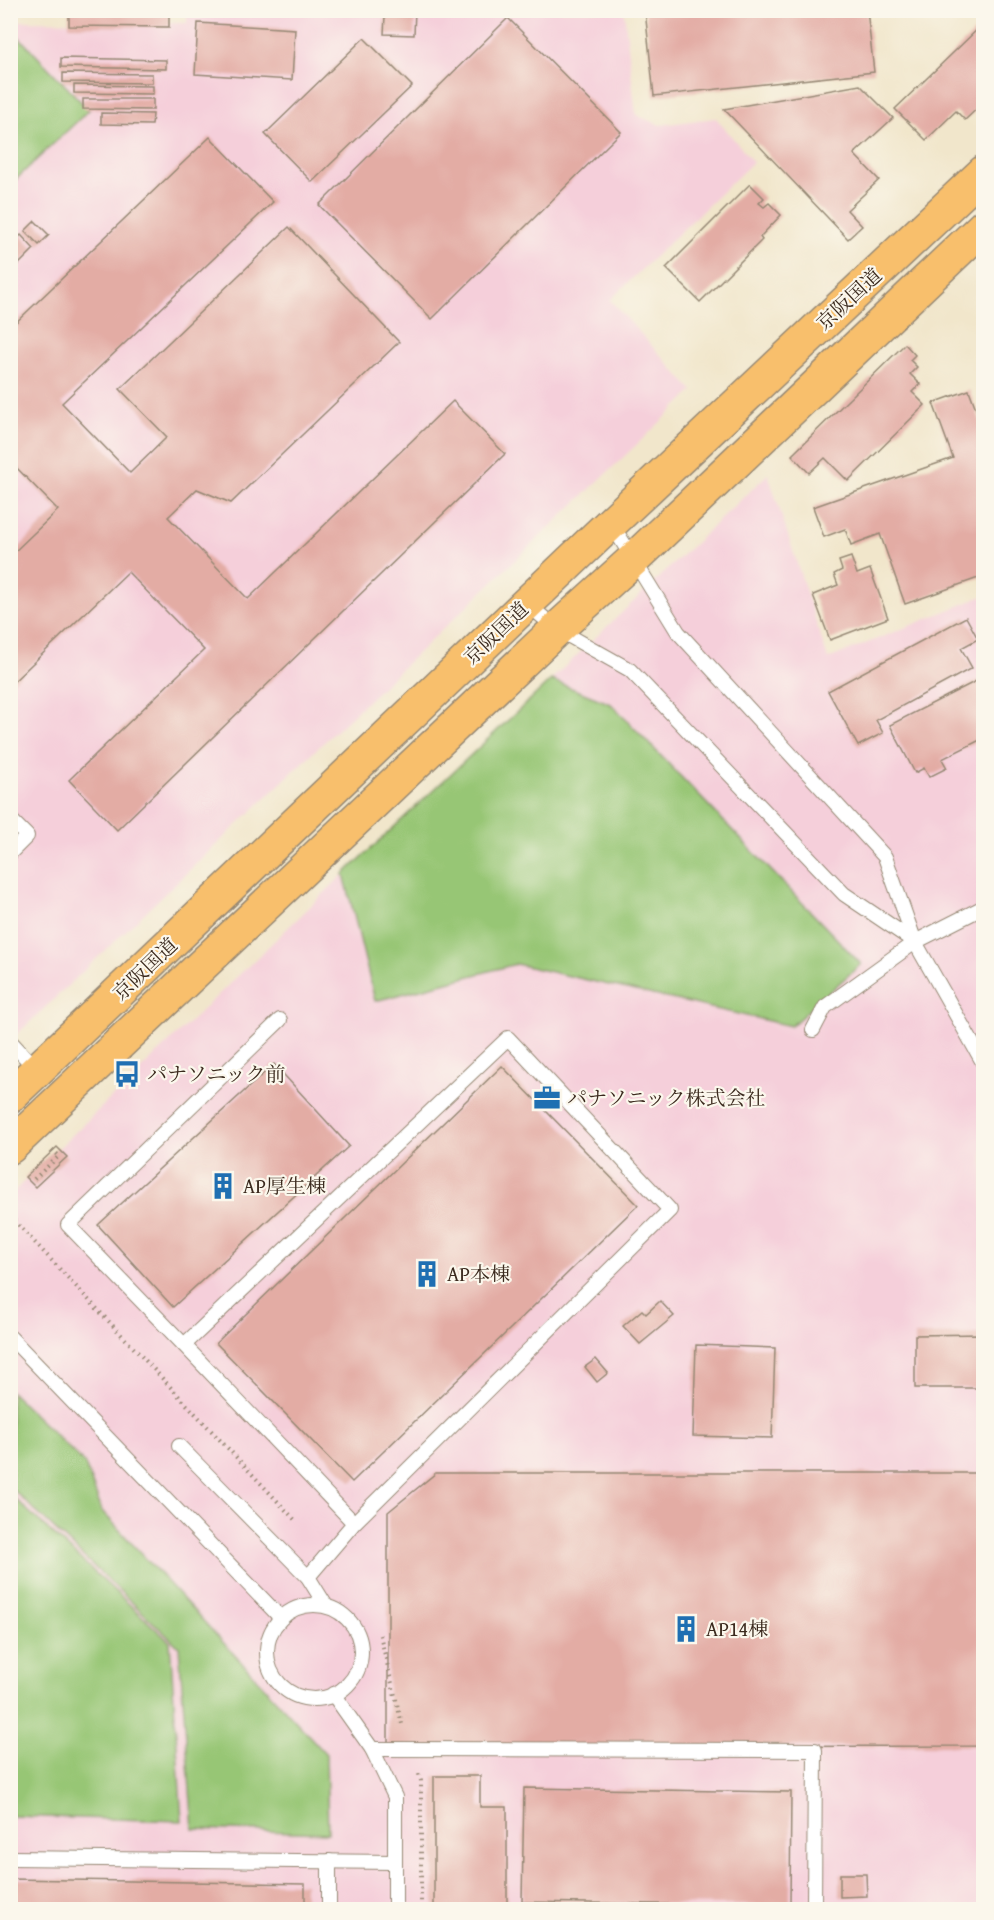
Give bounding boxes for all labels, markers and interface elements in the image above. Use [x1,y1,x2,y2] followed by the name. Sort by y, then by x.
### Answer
[810,261,888,337] street label: 京阪国道
[457,594,534,671] street label: 京阪国道
[106,930,183,1007] street label: 京阪国道
[112,1059,142,1089] bus stop icon: パナソニック前
[147,1059,286,1088] place label: パナソニック前
[532,1083,562,1113] office icon: パナソニック株式会社
[567,1083,766,1112] place label: パナソニック株式会社
[208,1171,238,1201] building icon: AP厚生棟
[243,1171,326,1200] place label: AP厚生棟
[412,1259,442,1289] building icon: AP本棟
[447,1259,510,1288] place label: AP本棟
[671,1614,701,1644] building icon: AP14棟
[706,1614,768,1643] place label: AP14棟

